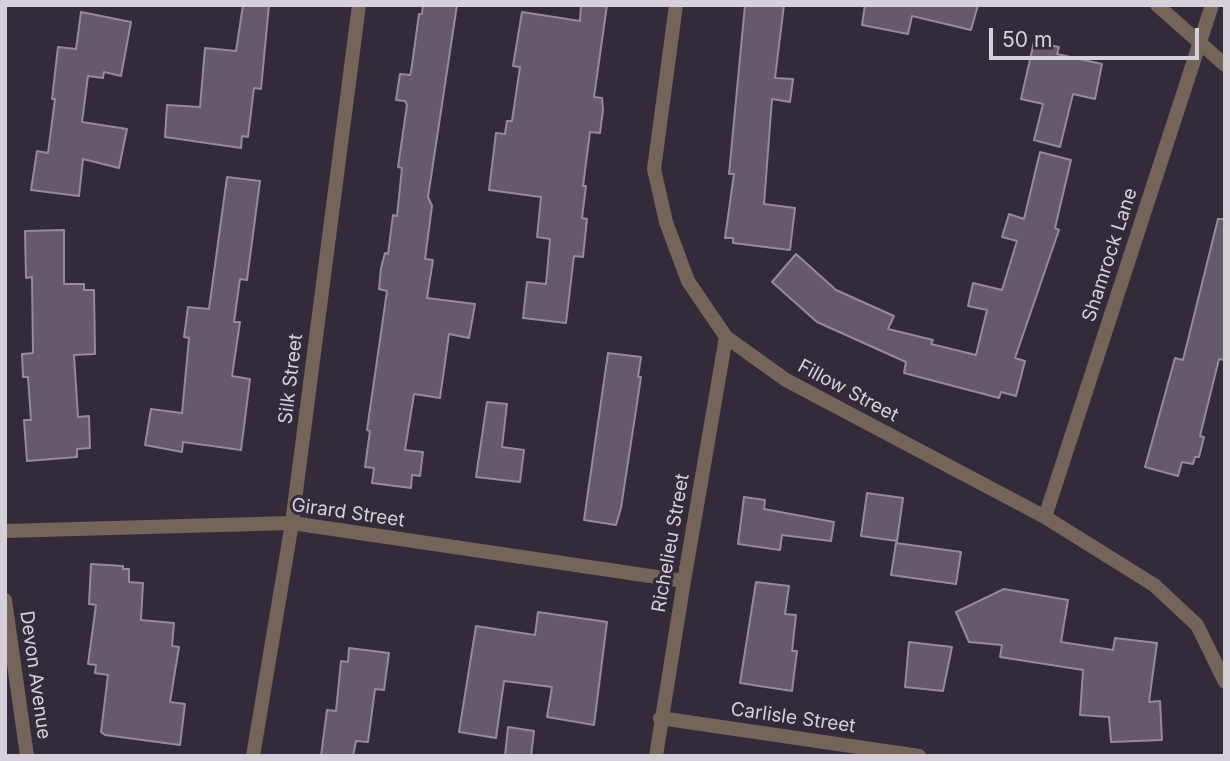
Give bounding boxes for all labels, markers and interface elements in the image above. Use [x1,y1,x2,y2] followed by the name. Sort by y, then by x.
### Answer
[992,14,1202,58] scale bar
[1002,27,1052,52] text: 50 m
[1078,185,1142,325] street label: Shamrock Lane
[274,333,308,425] street label: Silk Street
[794,355,902,427] street label: Fillow Street
[648,472,694,614] street label: Richelieu Street
[290,494,406,532] street label: Girard Street
[15,609,55,741] street label: Devon Avenue
[729,698,857,738] street label: Carlisle Street

